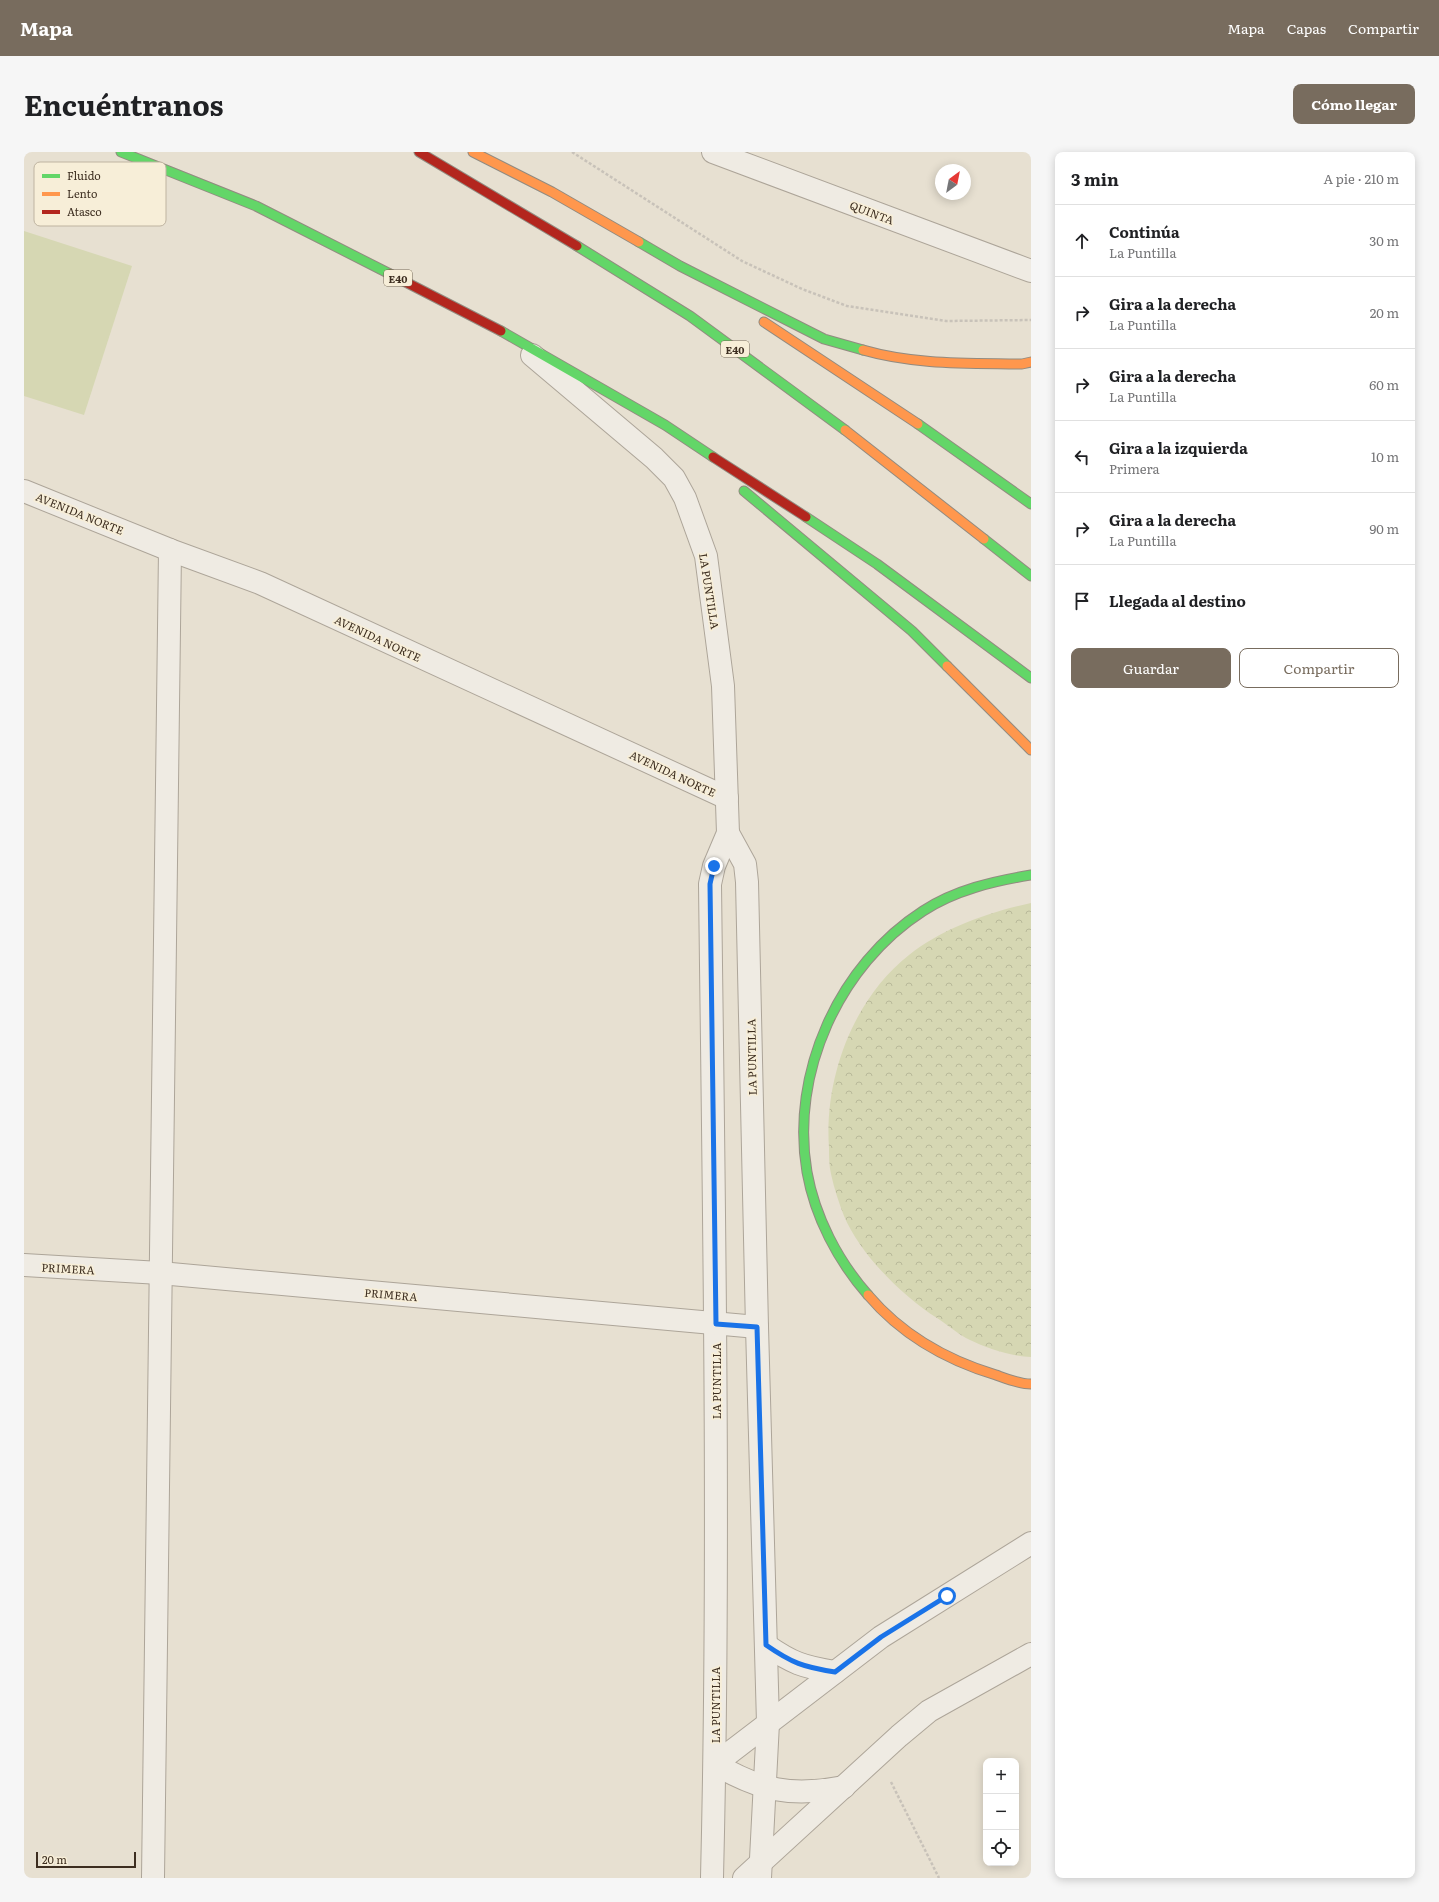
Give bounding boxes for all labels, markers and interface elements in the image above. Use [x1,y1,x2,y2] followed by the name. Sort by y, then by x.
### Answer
[20,14,73,42] text: Mapa
[1227,18,1265,38] text: Mapa
[1287,18,1326,38] text: Capas
[1348,18,1419,38] text: Compartir
[24,83,223,125] text: Encuéntranos
[1293,84,1415,124] button: Cómo llegar
[34,162,166,226] legend
[935,164,971,200] north arrow
[1071,166,1119,191] text: 3 min
[67,167,101,183] text: Fluido
[1324,169,1399,188] text: A pie · 210 m
[67,185,97,201] text: Lento
[848,196,896,228] street label: QUINTA
[67,203,102,219] text: Atasco
[1109,220,1180,243] text: Continúa
[1071,230,1093,252] icon: ahead
[1369,231,1399,250] text: 30 m
[1109,243,1176,262] text: La Puntilla
[384,270,412,286] road number: E40
[1109,292,1236,315] text: Gira a la derecha
[1071,302,1093,324] icon: right
[1370,303,1399,322] text: 20 m
[1109,315,1176,334] text: La Puntilla
[721,341,749,357] road number: E40
[1109,364,1236,387] text: Gira a la derecha
[1071,374,1093,396] icon: right
[1369,375,1399,394] text: 60 m
[1109,387,1176,406] text: La Puntilla
[1109,436,1248,459] text: Gira a la izquierda
[1071,446,1093,468] icon: left
[1371,447,1399,466] text: 10 m
[1109,459,1160,478] text: Primera
[34,488,126,538] street label: AVENIDA NORTE
[1109,508,1236,531] text: Gira a la derecha
[1071,518,1093,540] icon: right
[1369,519,1399,538] text: 90 m
[1109,531,1176,550] text: La Puntilla
[696,552,724,630] street label: LA PUNTILLA
[1109,589,1246,612] text: Llegada al destino
[1071,590,1093,612] icon: arrive
[332,611,424,665] street label: AVENIDA NORTE
[1071,648,1231,688] button: Guardar
[1239,648,1399,688] button: Compartir
[627,746,719,800] street label: AVENIDA NORTE
[705,857,723,875] route end
[742,1018,760,1096] street label: LA PUNTILLA
[41,1259,95,1277] street label: PRIMERA
[364,1284,418,1304] street label: PRIMERA
[708,1343,724,1419] street label: LA PUNTILLA
[938,1587,956,1605] route start
[707,1667,723,1743] street label: LA PUNTILLA
[983,1758,1019,1866] map controls
[983,1758,1019,1794] button: +
[983,1794,1019,1830] button: −
[983,1830,1019,1866] button: locate
[36,1850,136,1869] scale bar
[42,1851,67,1867] text: 20 m

